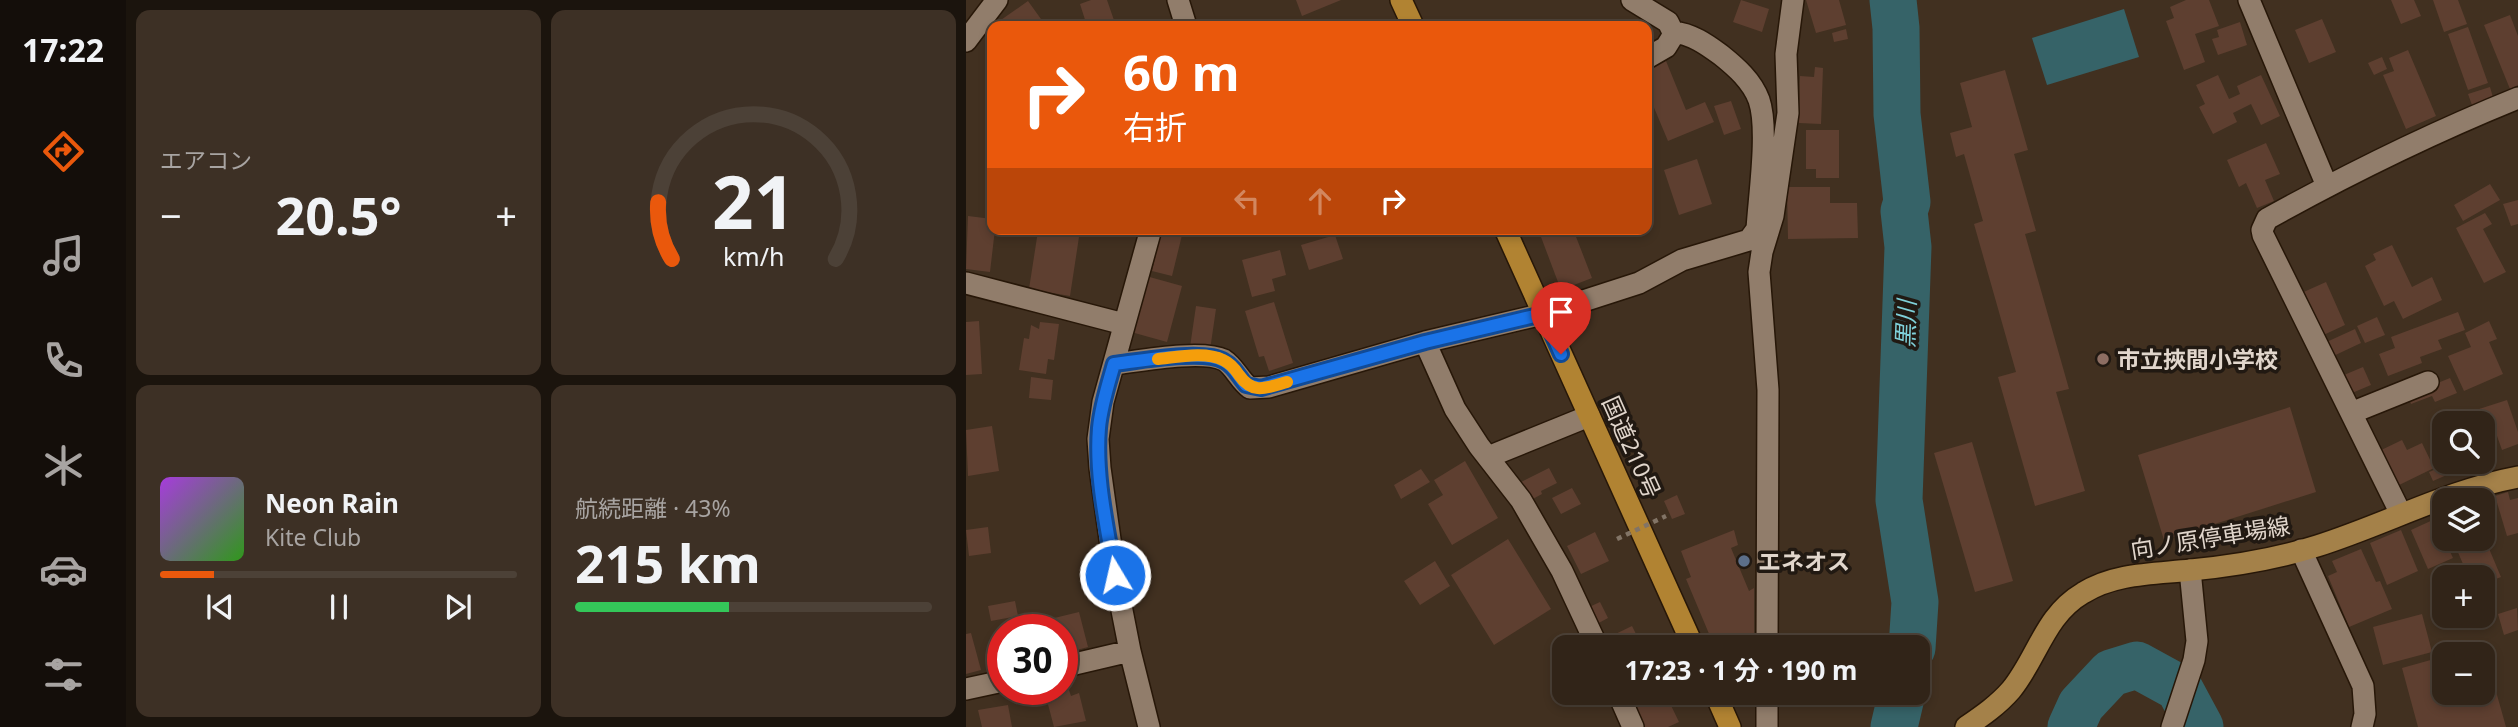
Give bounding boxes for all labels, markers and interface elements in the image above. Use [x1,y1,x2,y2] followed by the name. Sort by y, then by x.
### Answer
[22,28,104,71] text: 17:22
[1123,39,1240,105] text: 60 m
[1008,49,1099,140] icon: right
[1123,105,1187,148] text: 右折
[39,127,88,176] icon: directions
[160,144,252,176] text: エアコン
[712,151,795,250] text: 21
[276,179,401,250] text: 20.5°
[1228,182,1266,220] icon: left
[1301,182,1339,220] icon: ahead
[1374,182,1412,220] icon: right
[160,189,182,241] text: −
[495,189,517,241] text: +
[39,231,88,280] icon: music
[723,238,784,272] text: km/h
[1531,282,1591,354] pin
[1542,293,1580,331] icon: arrive
[1888,296,1922,349] water label: 黒川
[39,336,88,385] icon: phone
[2117,343,2278,375] place label: 市立挾間小学校
[2095,351,2111,367] marker: 市立挾間小学校
[1595,391,1669,503] street label: 国道210号
[2432,411,2495,705] map controls
[2432,411,2495,474] button: search
[39,441,88,490] icon: climate
[265,485,399,521] text: Neon Rain
[2432,488,2495,551] button: layers
[575,492,731,524] text: 航続距離 · 43%
[2128,509,2292,565] street label: 向ノ原停車場線
[265,521,361,553] text: Kite Club
[575,527,761,598] text: 215 km
[1078,538,1152,612] position arrow
[39,545,88,594] icon: car
[1758,545,1850,577] place label: エネオス
[1736,553,1752,569] marker: エネオス
[2432,565,2495,628] button: +
[201,588,239,626] icon: previous
[320,588,358,626] icon: pause
[439,588,477,626] icon: next
[987,614,1078,705] speed limit sign: 30
[2432,642,2495,705] button: −
[39,650,88,699] icon: filters
[1625,652,1857,688] text: 17:23 · 1 分 · 190 m

